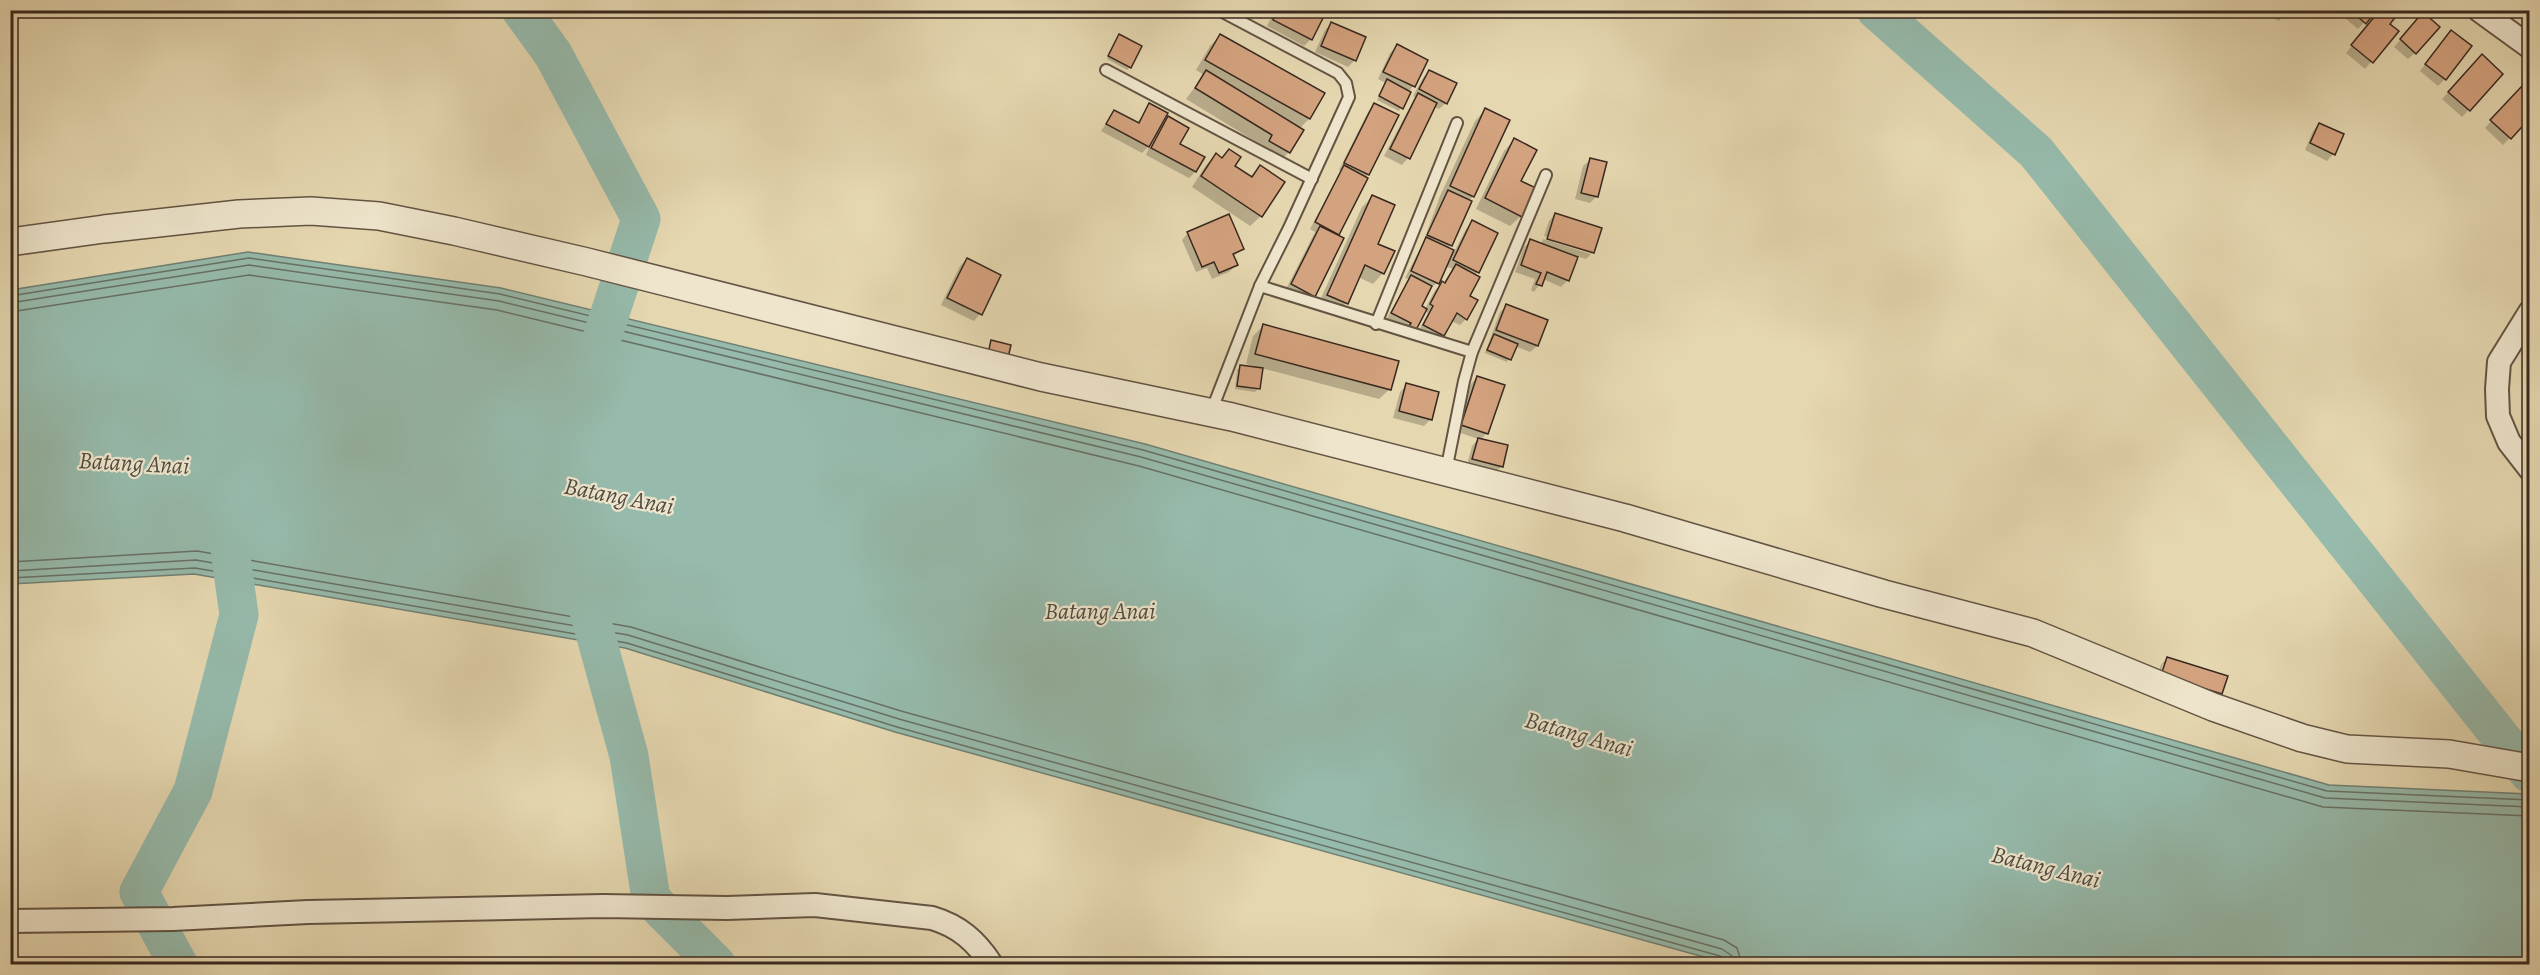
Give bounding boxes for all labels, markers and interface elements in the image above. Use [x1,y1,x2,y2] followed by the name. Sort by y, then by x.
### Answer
[78,444,190,482] water label: Batang Anai
[561,470,677,522] water label: Batang Anai
[1045,595,1155,627] water label: Batang Anai
[1521,703,1637,765] water label: Batang Anai
[1988,838,2104,896] water label: Batang Anai

